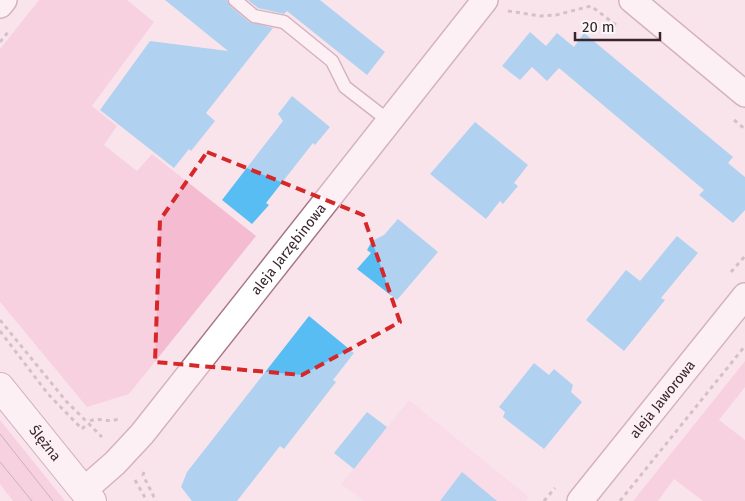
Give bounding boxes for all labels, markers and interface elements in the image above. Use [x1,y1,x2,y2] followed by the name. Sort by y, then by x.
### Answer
[575,10,660,42] scale bar
[582,18,615,36] text: 20 m
[247,200,330,298] street label: aleja Jarzębinowa
[626,357,699,442] street label: aleja Jaworowa
[25,421,64,465] street label: Ślężna

